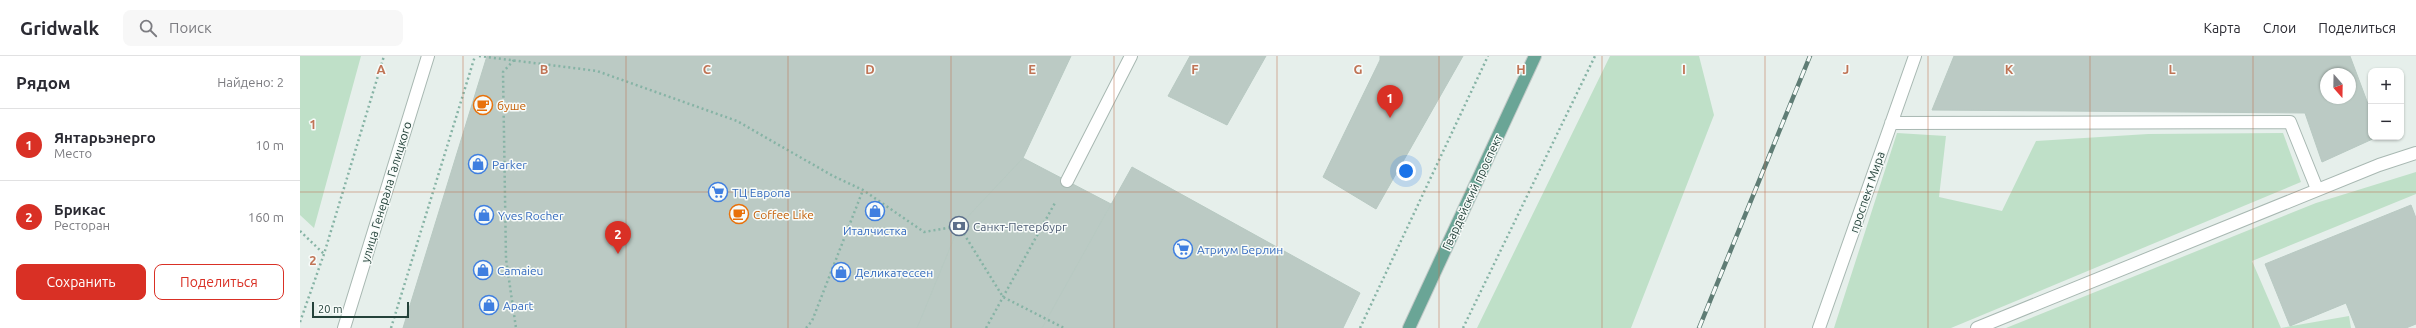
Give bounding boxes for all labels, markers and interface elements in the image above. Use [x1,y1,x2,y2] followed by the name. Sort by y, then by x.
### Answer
[123,10,403,46] search box
[20,17,99,39] text: Gridwalk
[137,17,159,39] icon: search
[169,19,212,36] text: Поиск
[2203,20,2241,36] text: Карта
[2263,20,2296,36] text: Слои
[2318,20,2396,36] text: Поделиться
[376,62,386,76] text: A
[540,62,549,76] text: B
[703,62,712,76] text: C
[865,62,875,76] text: D
[1028,62,1036,76] text: E
[1191,62,1199,76] text: F
[1354,62,1363,76] text: G
[1516,62,1526,76] text: H
[1682,62,1686,76] text: I
[1843,62,1849,76] text: J
[2005,62,2014,76] text: K
[2168,62,2176,76] text: L
[2320,68,2356,104] north arrow
[2368,68,2404,140] map controls
[2368,68,2404,104] button: +
[16,73,71,92] text: Рядом
[217,75,284,89] text: Найдено: 2
[1377,85,1403,118] pin: 1
[472,94,494,116] cafe icon: буше
[497,99,526,112] place label: буше
[2368,104,2404,140] button: −
[309,117,317,131] text: 1
[358,120,414,264] street label: улица Генерала Галицкого
[54,129,156,146] text: Янтарьэнерго
[1440,132,1505,252] street label: Гвардейский проспект
[25,138,33,152] text: 1
[255,138,284,152] text: 10 m
[54,146,92,160] text: Место
[1847,150,1887,234] street label: проспект Мира
[467,153,489,175] shop icon: Parker
[492,158,527,171] place label: Parker
[1396,161,1416,181] your location
[707,181,729,203] supermarket icon: ТЦ Европа
[732,186,790,199] place label: ТЦ Европа
[864,200,886,222] shop icon: Италчистка
[54,201,106,218] text: Брикас
[728,203,750,225] cafe icon: Coffee Like
[473,204,495,226] shop icon: Yves Rocher
[753,208,814,221] place label: Coffee Like
[498,209,564,222] place label: Yves Rocher
[25,210,33,224] text: 2
[248,210,284,224] text: 160 m
[948,215,970,237] bank icon: Санкт-Петербург
[54,218,110,232] text: Ресторан
[973,220,1067,233] place label: Санкт-Петербург
[605,221,631,254] pin: 2
[843,224,907,237] place label: Италчистка
[1172,238,1194,260] supermarket icon: Атриум Берлин
[1197,243,1283,256] place label: Атриум Берлин
[309,253,317,267] text: 2
[472,259,494,281] shop icon: Camaieu
[830,261,852,283] shop icon: Деликатессен
[16,264,146,300] button: Сохранить
[154,264,284,300] button: Поделиться
[497,264,543,277] place label: Camaieu
[855,266,933,279] place label: Деликатессен
[478,294,500,316] shop icon: Apart
[503,299,534,312] place label: Apart
[312,300,409,319] scale bar
[318,303,342,315] text: 20 m

